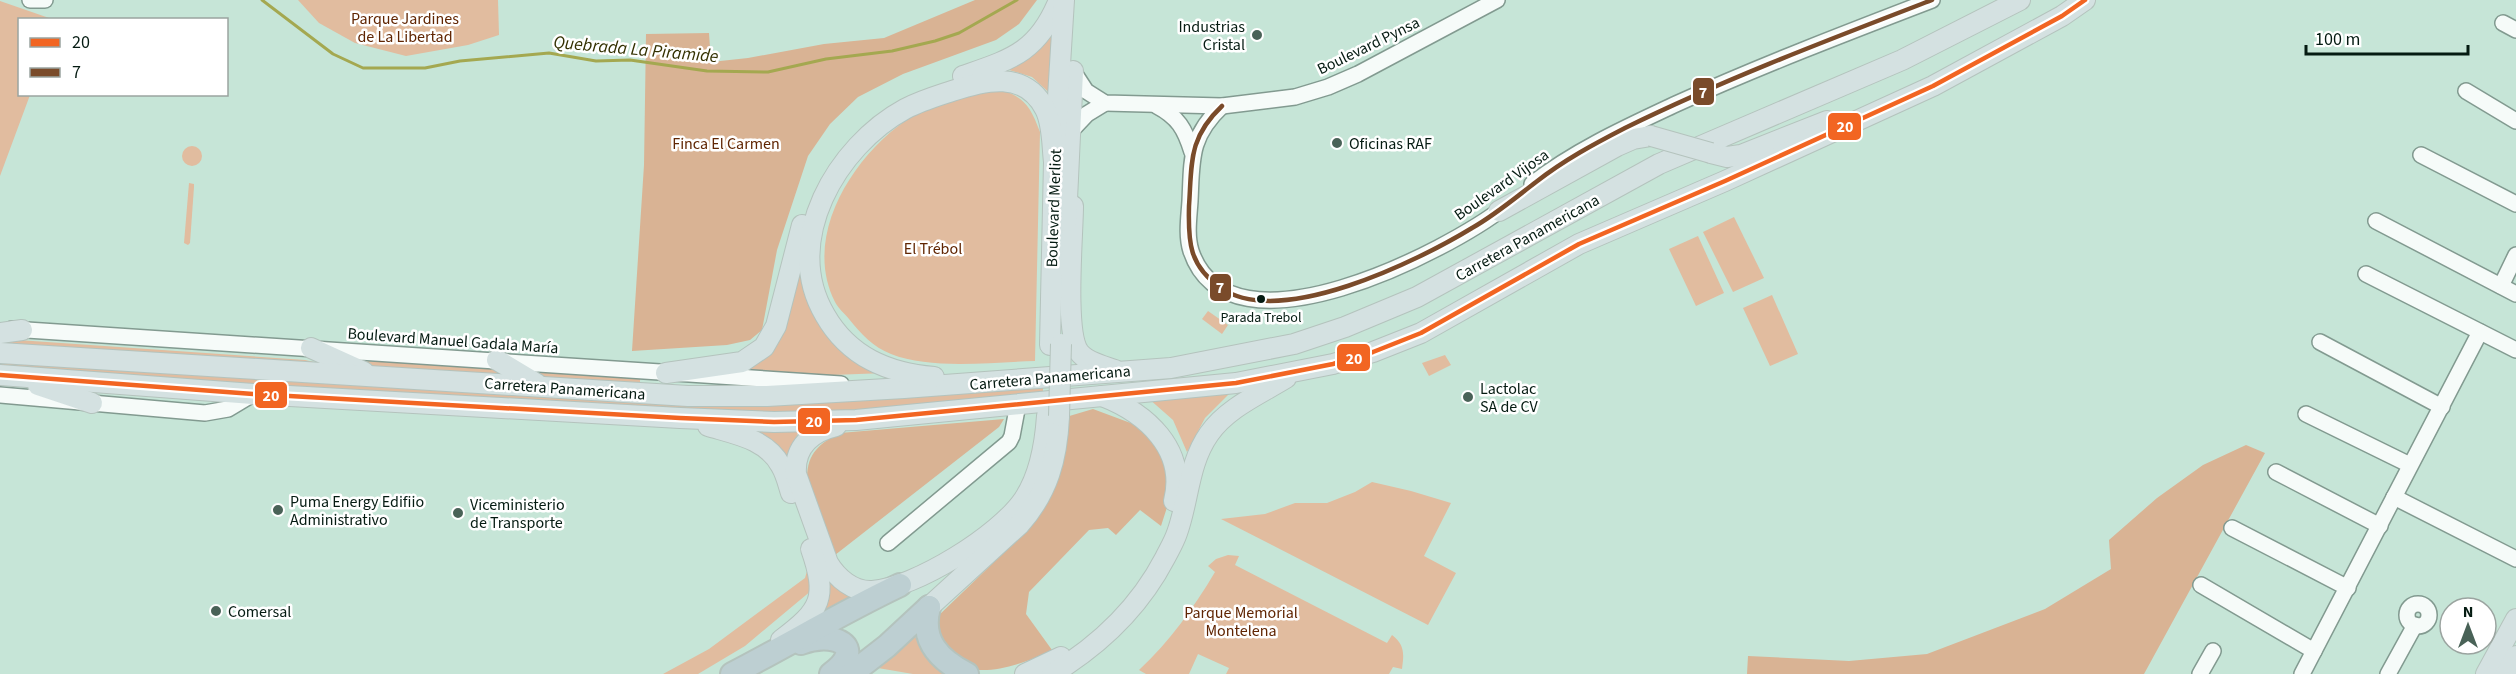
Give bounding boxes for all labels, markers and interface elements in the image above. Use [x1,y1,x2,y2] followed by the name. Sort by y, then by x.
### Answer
[351,8,459,48] park label: Parque Jardines de La Libertad
[1313,12,1423,80] street label: Boulevard Pynsa
[1178,16,1245,56] place label: Industrias Cristal
[18,18,228,96] legend
[2306,18,2468,56] scale bar
[2315,27,2360,52] text: 100 m
[1250,28,1264,42] marker: Industrias Cristal
[72,30,90,55] text: 20
[552,30,720,69] water label: Quebrada La Piramide
[72,60,81,85] text: 7
[1692,77,1715,106] line badge: 7
[1699,82,1707,104] text: 7
[1827,112,1862,141] line badge: 20
[1837,116,1853,138] text: 20
[672,133,780,155] park label: Finca El Carmen
[1349,133,1432,155] place label: Oficinas RAF
[1330,136,1344,150] marker: Oficinas RAF
[1450,144,1553,226] street label: Boulevard Vijosa
[1041,148,1067,268] street label: Boulevard Merliot
[1452,189,1603,287] street label: Carretera Panamericana
[904,238,962,260] park label: El Trébol
[1209,273,1232,302] line badge: 7
[1216,277,1224,299] text: 7
[1255,293,1267,305] marker: Parada Trebol
[1220,308,1302,328] place label: Parada Trebol
[347,323,559,359] street label: Boulevard Manuel Gadala María
[1336,343,1371,372] line badge: 20
[1346,348,1362,370] text: 20
[969,360,1131,396] street label: Carretera Panamericana
[484,372,646,406] street label: Carretera Panamericana
[1480,378,1539,418] place label: Lactolac SA de CV
[254,381,288,409] line badge: 20
[263,385,279,407] text: 20
[1461,390,1475,404] marker: Lactolac SA de CV
[797,407,831,435] line badge: 20
[806,411,822,433] text: 20
[290,491,424,531] place label: Puma Energy Edifiio Administrativo
[470,494,565,534] place label: Viceministerio de Transporte
[271,503,285,517] marker: Puma Energy Edifiio Administrativo
[451,506,465,520] marker: Viceministerio de Transporte
[2438,596,2498,656] north arrow
[228,601,291,623] place label: Comersal
[2463,601,2473,623] text: N
[1184,602,1298,642] park label: Parque Memorial Montelena
[209,604,223,618] marker: Comersal

